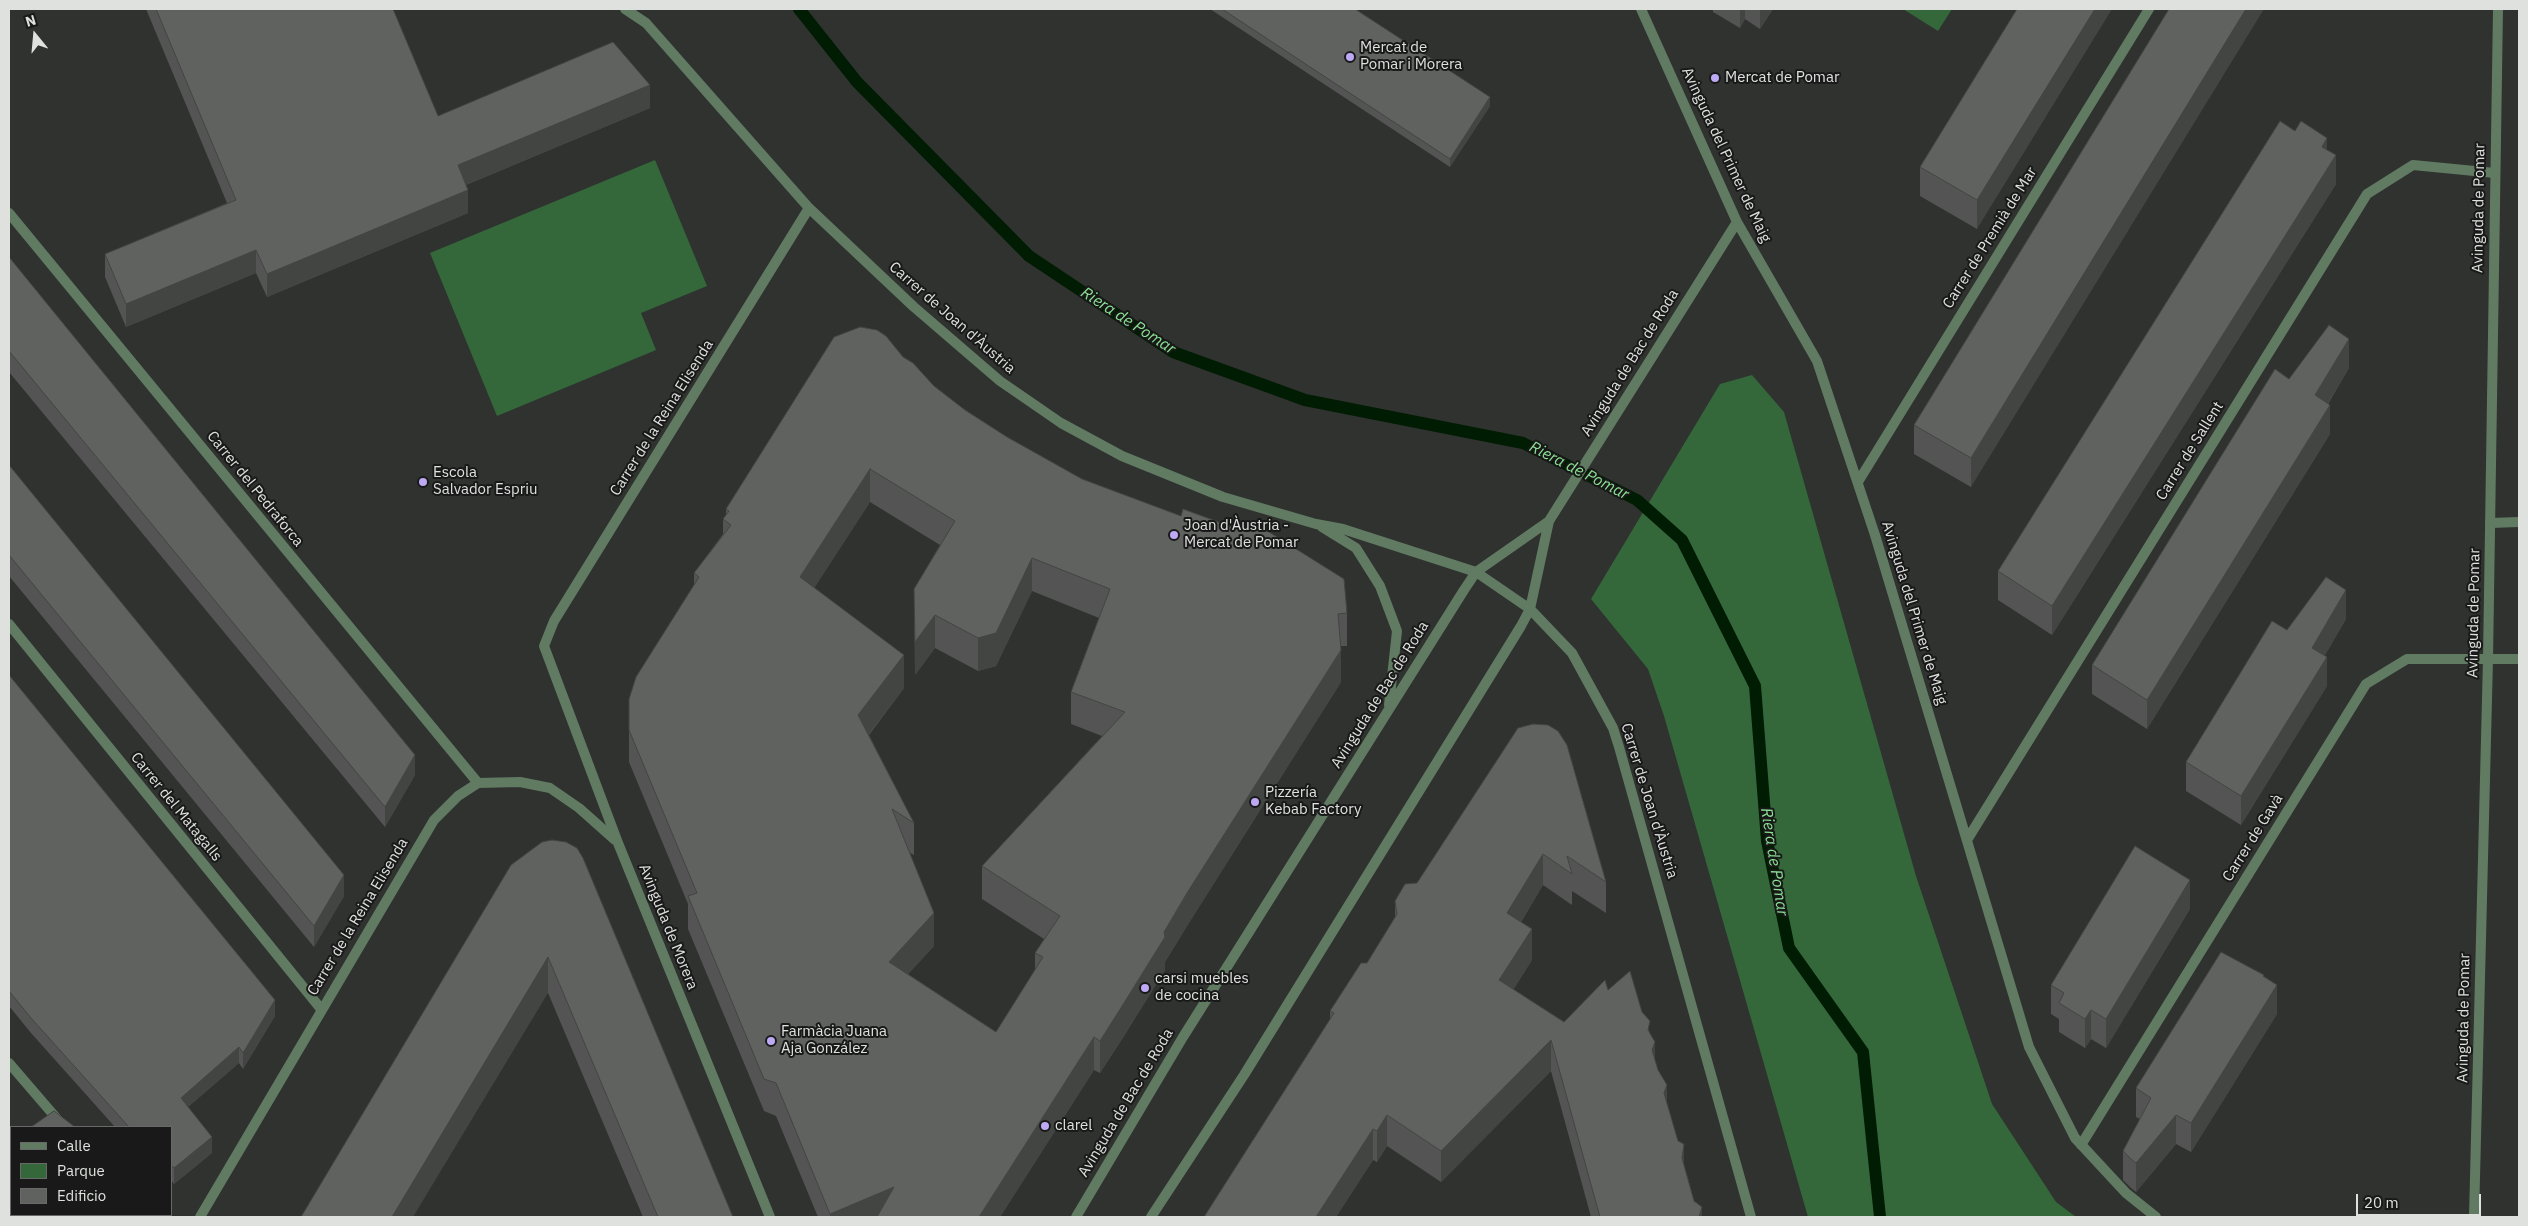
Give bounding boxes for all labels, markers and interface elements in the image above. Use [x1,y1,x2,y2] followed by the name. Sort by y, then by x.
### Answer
[10,10,60,60] north arrow
[23,11,38,31] text: N
[1360,39,1462,74] place label: Mercat de Pomar i Morera
[1344,51,1356,63] marker: Mercat de Pomar i Morera
[1677,65,1775,245] street label: Avinguda del Primer de Maig
[1725,69,1839,87] place label: Mercat de Pomar
[1709,72,1721,84] marker: Mercat de Pomar
[2469,143,2489,273] street label: Avinguda de Pomar
[1939,164,2041,312] street label: Carrer de Premià de Mar
[885,258,1019,378] street label: Carrer de Joan d'Àustria
[1077,283,1179,359] water label: Riera de Pomar
[1577,286,1683,440] street label: Avinguda de Bac de Roda
[607,337,717,499] street label: Carrer de la Reina Elisenda
[2152,398,2228,504] street label: Carrer de Sallent
[203,428,307,550] street label: Carrer del Pedraforca
[1526,438,1632,504] water label: Riera de Pomar
[433,464,538,499] place label: Escola Salvador Espriu
[417,476,429,488] marker: Escola Salvador Espriu
[1184,517,1298,552] place label: Joan d'Àustria - Mercat de Pomar
[1877,519,1951,707] street label: Avinguda del Primer de Maig
[1168,529,1180,541] marker: Joan d'Àustria - Mercat de Pomar
[2464,548,2484,678] street label: Avinguda de Pomar
[1327,618,1433,772] street label: Avinguda de Bac de Roda
[1617,721,1681,881] street label: Carrer de Joan d'Àustria
[127,749,225,865] street label: Carrer del Matagalls
[1265,784,1361,819] place label: Pizzería Kebab Factory
[2219,791,2287,885] street label: Carrer de Gavà
[1249,796,1261,808] marker: Pizzería Kebab Factory
[1756,807,1792,917] water label: Riera de Pomar
[304,835,412,999] street label: Carrer de la Reina Elisenda
[635,862,701,992] street label: Avinguda de Morera
[2454,953,2474,1083] street label: Avinguda de Pomar
[1155,970,1249,1005] place label: carsi muebles de cocina
[1139,982,1151,994] marker: carsi muebles de cocina
[781,1023,887,1058] place label: Farmàcia Juana Aja González
[1075,1026,1177,1180] street label: Avinguda de Bac de Roda
[765,1035,777,1047] marker: Farmàcia Juana Aja González
[1055,1117,1092,1135] place label: clarel
[1039,1120,1051,1132] marker: clarel
[10,1126,172,1216] legend
[57,1136,91,1155] text: Calle
[57,1161,105,1180] text: Parque
[2358,1184,2483,1216] scale bar
[57,1186,106,1205] text: Edificio
[2364,1193,2399,1212] text: 20 m

